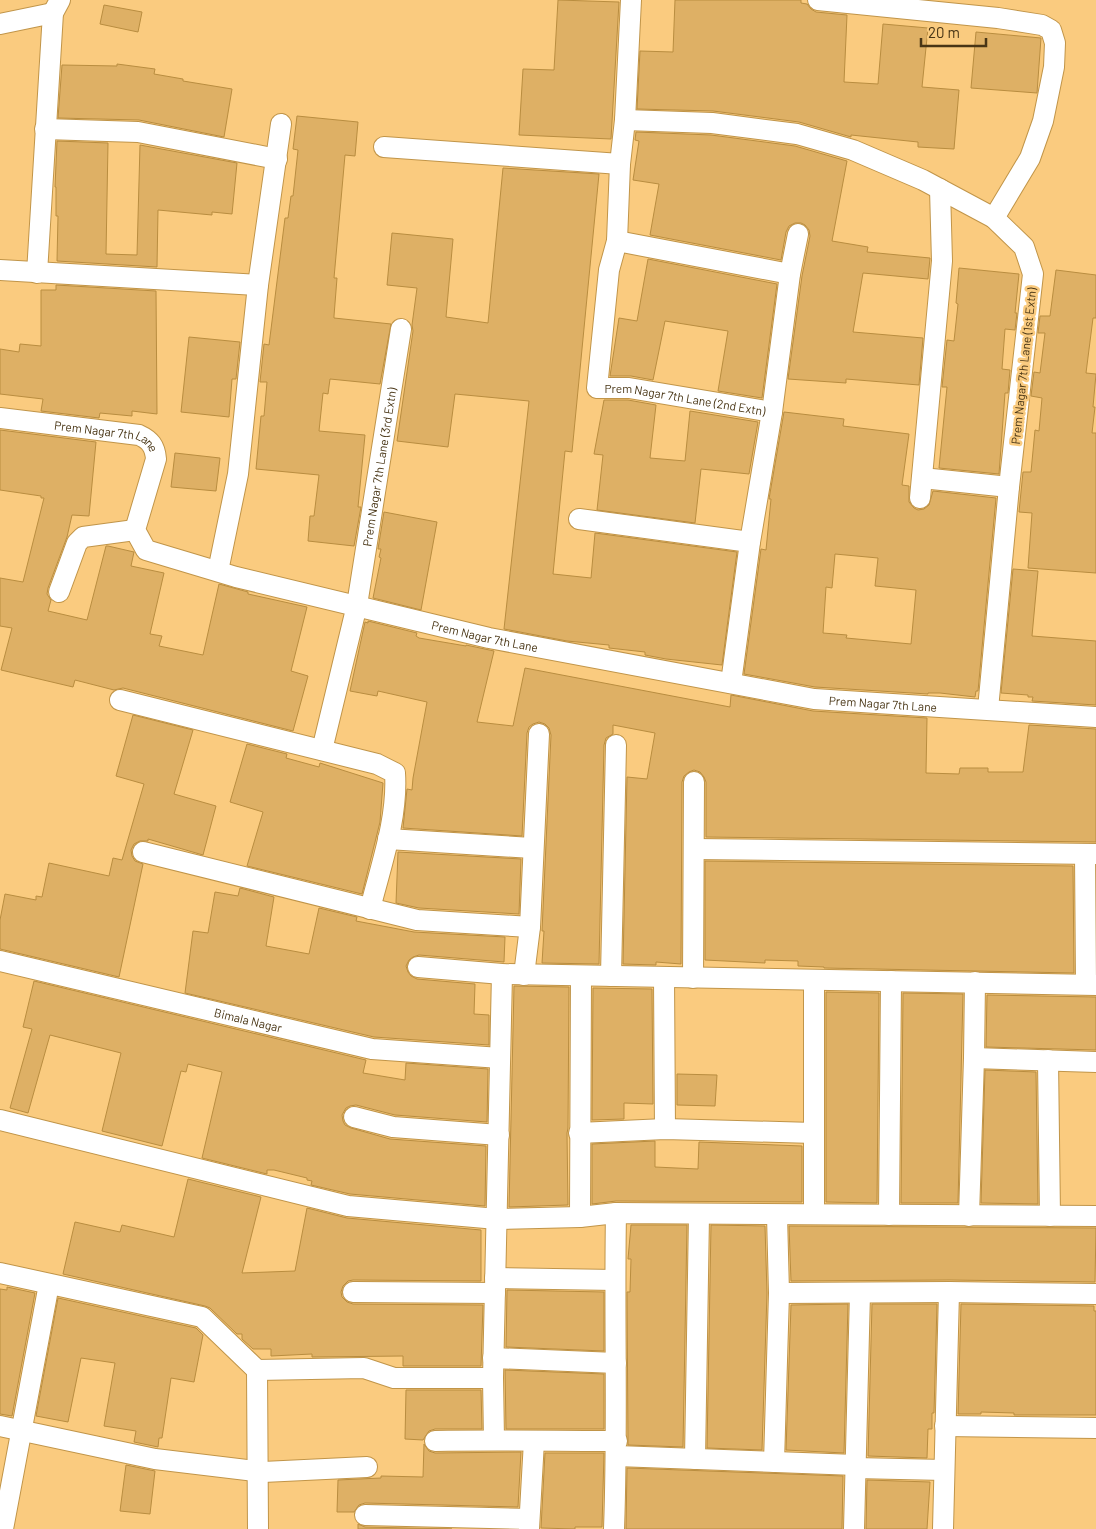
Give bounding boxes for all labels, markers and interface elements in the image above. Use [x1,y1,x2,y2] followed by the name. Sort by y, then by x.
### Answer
[921,15,986,47] scale bar
[928,23,960,41] text: 20 m
[1008,286,1038,445] street label: Prem Nagar 7th Lane (1st Extn)
[604,381,767,418] street label: Prem Nagar 7th Lane (2nd Extn)
[359,386,399,547] street label: Prem Nagar 7th Lane (3rd Extn)
[54,418,161,454] street label: Prem Nagar 7th Lane
[430,617,539,654] street label: Prem Nagar 7th Lane
[828,693,937,714] street label: Prem Nagar 7th Lane
[213,1005,284,1035] street label: Bimala Nagar

